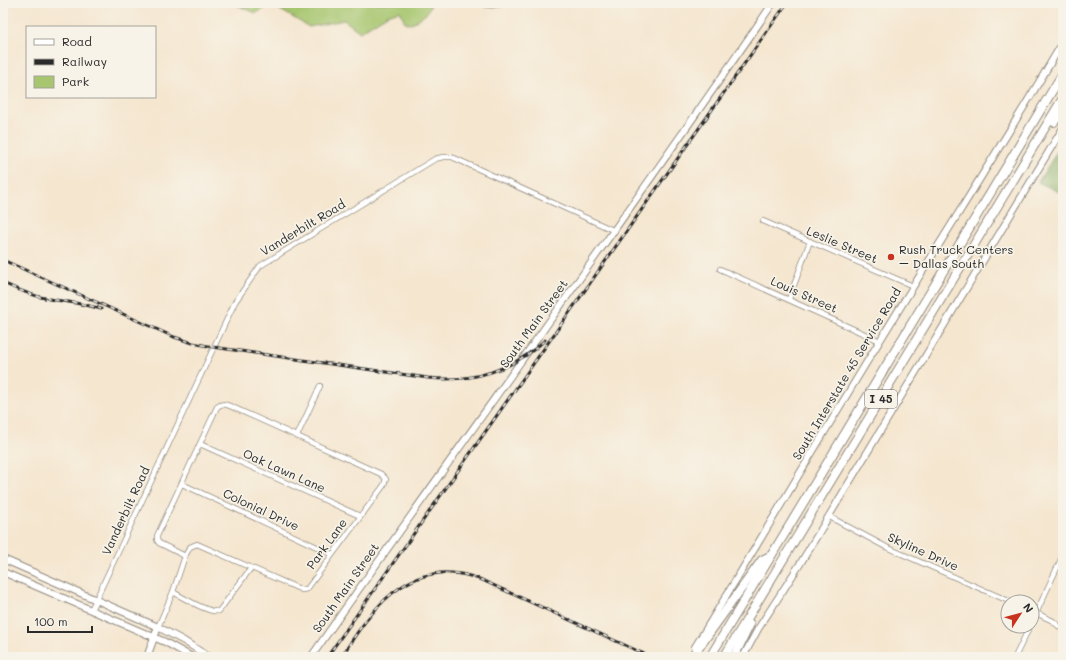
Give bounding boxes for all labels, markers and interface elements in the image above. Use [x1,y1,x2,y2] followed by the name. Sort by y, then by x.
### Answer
[26,26,156,98] legend
[62,33,92,49] text: Road
[62,53,107,69] text: Railway
[62,73,89,89] text: Park
[257,195,348,259] street label: Vanderbilt Road
[804,222,880,266] street label: Leslie Street
[899,241,1014,271] place label: Rush Truck Centers – Dallas South
[886,252,896,262] marker: Rush Truck Centers – Dallas South
[768,272,840,316] street label: Louis Street
[496,276,571,371] street label: South Main Street
[788,284,904,463] street label: South Interstate 45 Service Road
[865,390,897,408] road number: I 45
[241,445,328,495] street label: Oak Lawn Lane
[98,463,153,558] street label: Vanderbilt Road
[221,484,302,534] street label: Colonial Drive
[302,515,350,572] street label: Park Lane
[886,528,961,574] street label: Skyline Drive
[308,540,382,635] street label: South Main Street
[1000,594,1040,634] north arrow
[1020,600,1037,616] text: N
[28,608,92,634] scale bar
[34,613,68,629] text: 100 m

